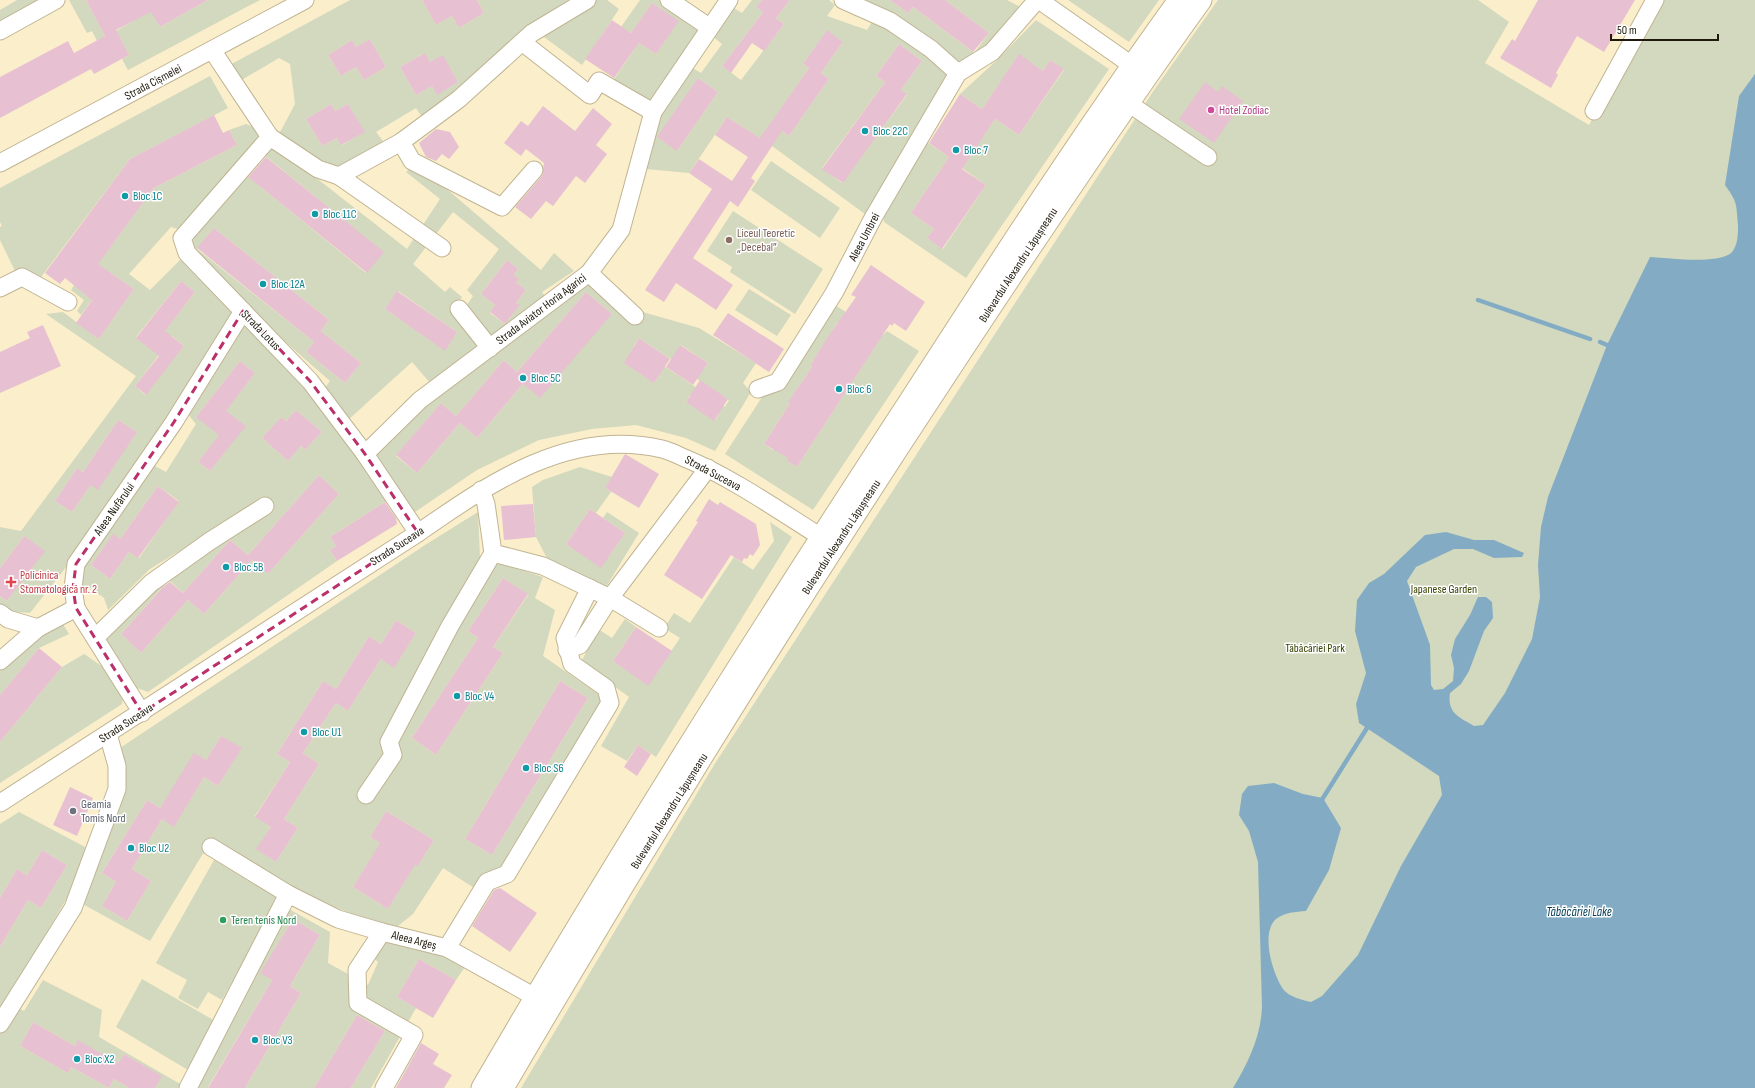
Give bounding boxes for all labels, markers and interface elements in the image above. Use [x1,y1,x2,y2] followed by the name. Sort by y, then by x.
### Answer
[1611,16,1718,42] scale bar
[1617,23,1637,38] text: 50 m
[122,61,184,104] street label: Strada Cișmelei
[1219,103,1269,118] place label: Hotel Zodiac
[1206,105,1216,115] marker: Hotel Zodiac
[873,124,908,139] place label: Bloc 22C
[860,126,870,136] marker: Bloc 22C
[964,143,988,158] place label: Bloc 7
[951,145,961,155] marker: Bloc 7
[133,189,162,204] place label: Bloc 1C
[120,191,130,201] marker: Bloc 1C
[976,205,1061,325] street label: Bulevardul Alexandru Lăpușneanu
[323,207,357,222] place label: Bloc 11C
[310,209,320,219] marker: Bloc 11C
[845,210,883,265] street label: Aleea Umbrei
[737,226,795,255] place label: Liceul Teoretic „Decebal”
[724,235,734,245] marker: Liceul Teoretic „Decebal”
[493,271,589,348] street label: Strada Aviator Horia Agarici
[271,277,306,292] place label: Bloc 12A
[258,279,268,289] marker: Bloc 12A
[238,307,284,354] street label: Strada Lotus
[531,371,561,386] place label: Bloc 5C
[518,373,528,383] marker: Bloc 5C
[847,382,872,397] place label: Bloc 6
[834,384,844,394] marker: Bloc 6
[682,452,744,495] street label: Strada Suceava
[799,477,884,597] street label: Bulevardul Alexandru Lăpușneanu
[90,480,138,539] street label: Aleea Nufărului
[367,523,427,569] street label: Strada Suceava
[234,560,263,575] place label: Bloc 5B
[221,562,231,572] marker: Bloc 5B
[20,568,97,597] place label: Policinica Stomatologică nr. 2
[5,576,17,588] marker: Policinica Stomatologică nr. 2
[1410,582,1477,597] park label: Japanese Garden
[1285,641,1345,656] park label: Tăbăcăriei Park
[465,689,494,704] place label: Bloc V4
[452,691,462,701] marker: Bloc V4
[96,700,156,746] street label: Strada Suceava
[312,725,342,740] place label: Bloc U1
[299,727,309,737] marker: Bloc U1
[628,751,711,872] street label: Bulevardul Alexandru Lăpușneanu
[534,761,564,776] place label: Bloc S6
[521,763,531,773] marker: Bloc S6
[81,797,126,826] place label: Geamia Tomis Nord
[68,806,78,816] marker: Geamia Tomis Nord
[139,841,169,856] place label: Bloc U2
[126,843,136,853] marker: Bloc U2
[1546,904,1612,920] water label: Tăbăcăriei Lake
[231,913,296,928] place label: Teren tenis Nord
[218,915,228,925] marker: Teren tenis Nord
[389,927,438,953] street label: Aleea Argeș
[263,1033,293,1048] place label: Bloc V3
[250,1035,260,1045] marker: Bloc V3
[85,1052,115,1067] place label: Bloc X2
[72,1054,82,1064] marker: Bloc X2

